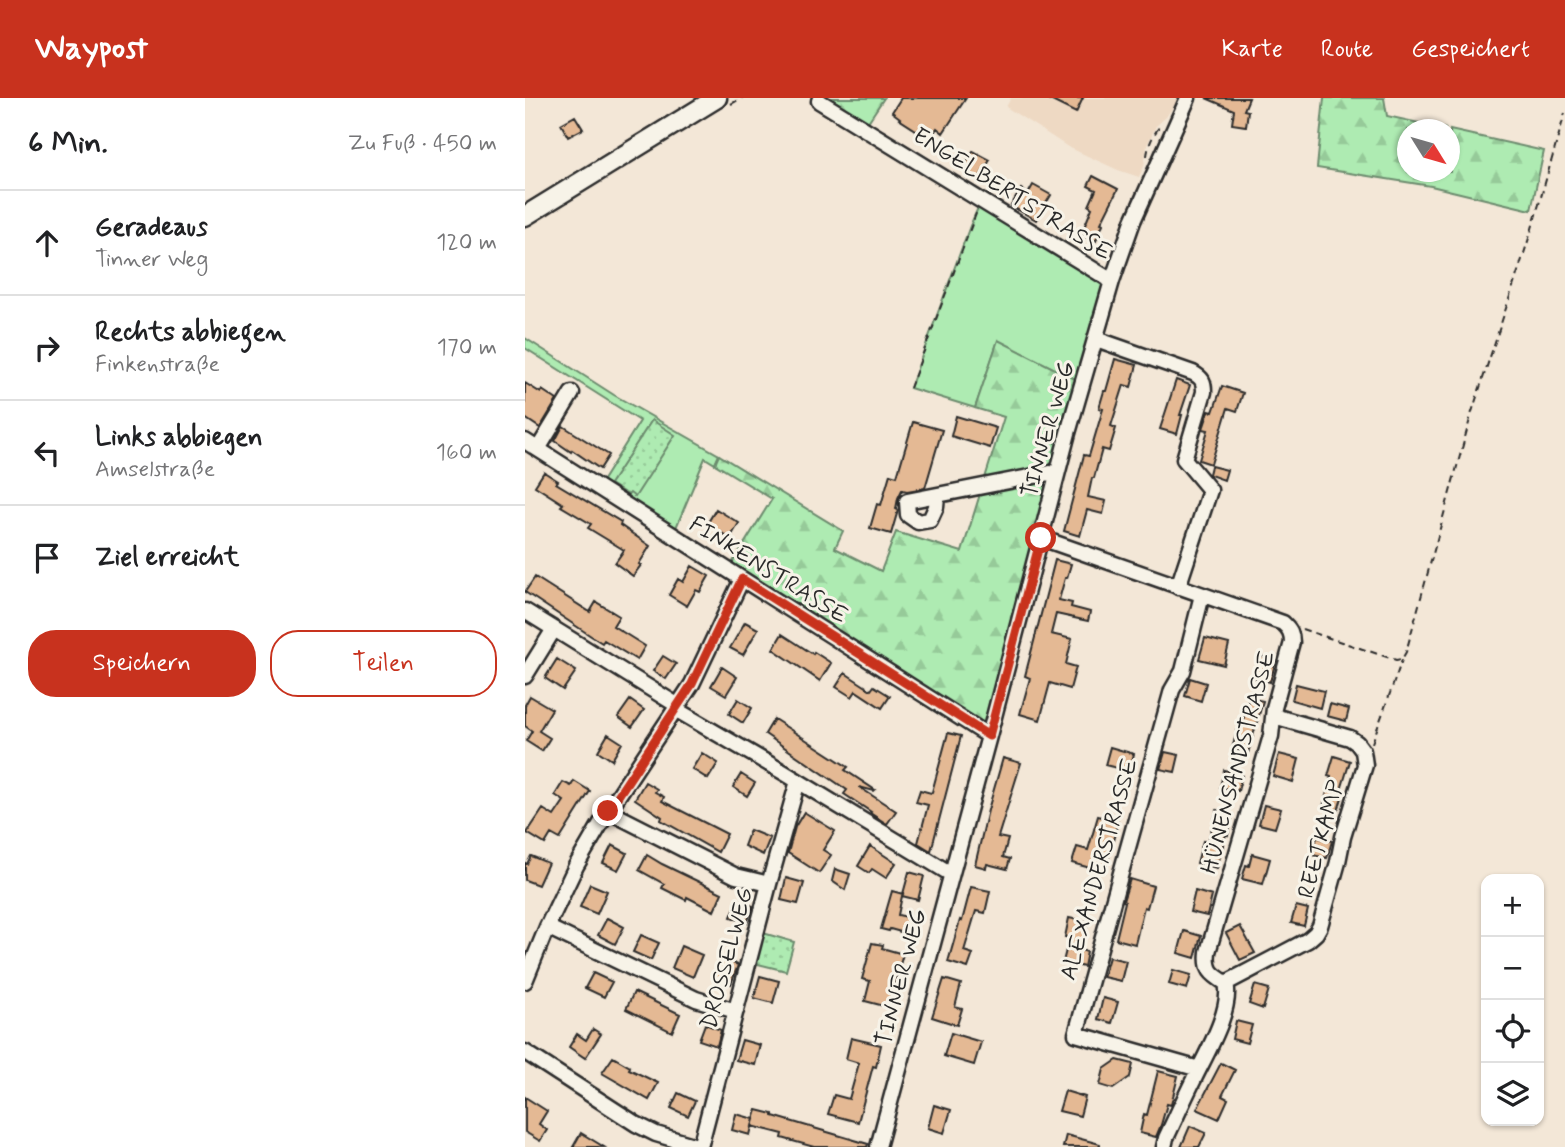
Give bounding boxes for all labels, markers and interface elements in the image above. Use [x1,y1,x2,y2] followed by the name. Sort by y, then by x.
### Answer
[35,27,148,71] text: Waypost
[1221,34,1283,65] text: Karte
[1321,34,1373,65] text: Route
[1411,34,1530,65] text: Gespeichert
[1397,119,1460,182] north arrow
[907,121,1117,268] street label: ENGELBERTSTRASSE
[28,124,108,163] text: 6 Min.
[348,129,497,159] text: Zu Fuß · 450 m
[95,211,208,245] text: Geradeaus
[28,224,66,262] icon: ahead
[436,228,497,258] text: 120 m
[95,245,208,275] text: Tinner Weg
[95,316,286,350] text: Rechts abbiegen
[28,329,66,367] icon: right
[437,333,497,363] text: 170 m
[95,350,220,380] text: Finkenstraße
[1015,358,1083,501] street label: TINNER WEG
[95,421,263,455] text: Links abbiegen
[28,434,66,472] icon: left
[436,438,497,468] text: 160 m
[95,455,215,485] text: Amselstraße
[683,510,853,632] street label: FINKENSTRASSE
[1025,522,1056,553] route start
[28,539,66,577] icon: arrive
[95,541,239,575] text: Ziel erreicht
[28,630,256,697] button: Speichern
[270,630,497,697] button: Teilen
[1195,648,1283,877] street label: HÜNENSANDSTRASSE
[1054,755,1146,984] street label: ALEXANDERSTRASSE
[1292,777,1352,902] street label: REETKAMP
[592,795,623,826] route end
[1481,874,1544,1126] map controls
[1481,874,1544,937] button: +
[695,884,761,1033] street label: DROSSELWEG
[869,906,935,1049] street label: TINNER WEG
[1481,937,1544,1000] button: −
[1481,1000,1544,1063] button: locate
[1481,1063,1544,1126] button: layers

